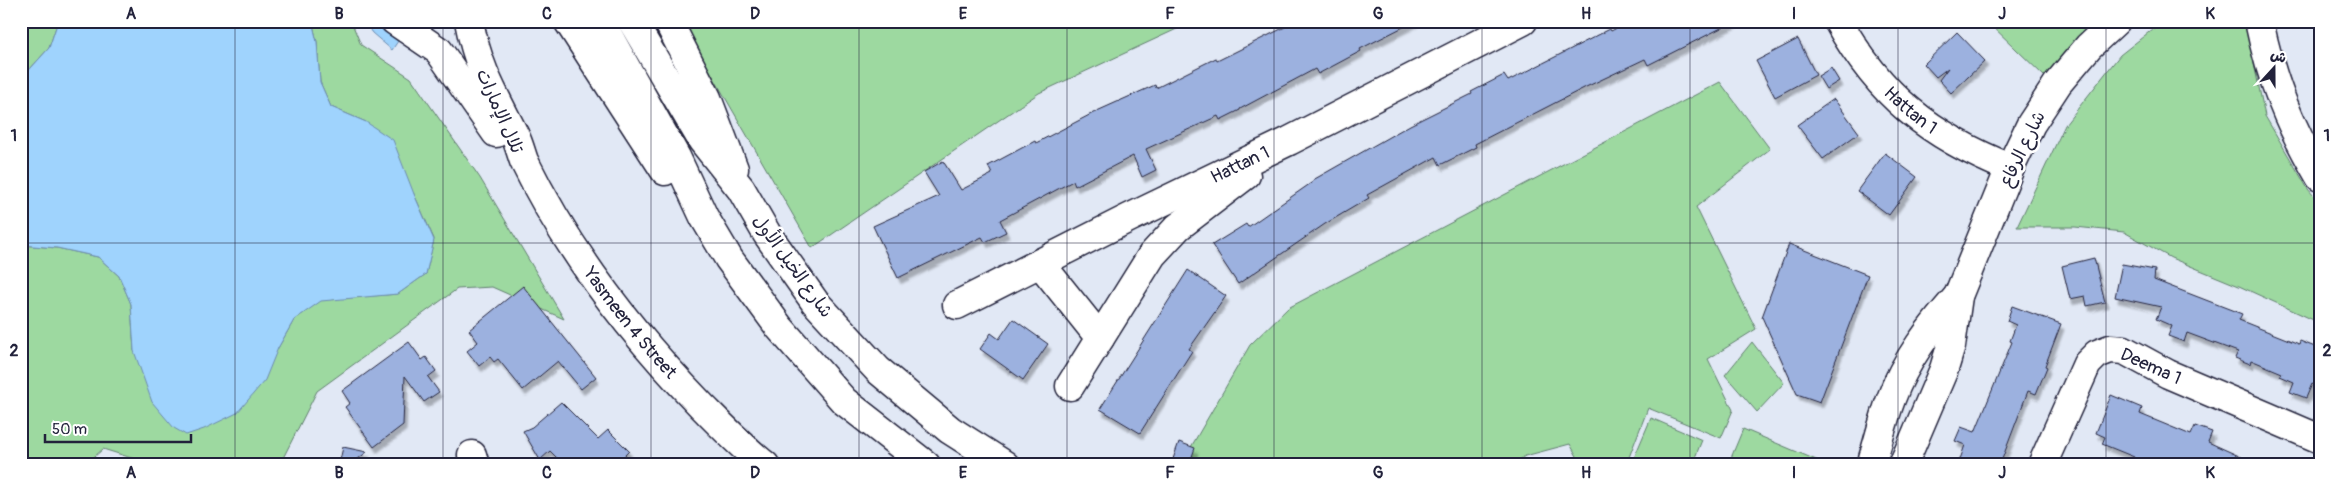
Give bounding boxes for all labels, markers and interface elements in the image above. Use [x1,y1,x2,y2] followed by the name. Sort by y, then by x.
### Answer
[126,4,137,24] text: A
[334,4,344,24] text: B
[542,4,552,24] text: C
[750,4,760,24] text: D
[959,4,968,24] text: E
[1165,4,1175,24] text: F
[1373,4,1384,24] text: G
[1581,4,1591,24] text: H
[1792,4,1796,24] text: I
[1998,4,2006,24] text: J
[2205,4,2215,24] text: K
[2248,42,2298,92] north arrow
[2268,46,2289,67] text: ش
[471,65,529,158] street label: تلال الإمارات
[1879,82,1941,140] street label: Hattan 1
[1994,107,2051,191] street label: شارع الرفاع
[11,126,17,146] text: 1
[2324,126,2330,146] text: 1
[1207,141,1274,189] street label: Hattan 1
[747,210,839,322] street label: شارع الخيل الأول
[578,262,682,384] street label: Yasmeen 4 Street
[10,341,19,361] text: 2
[2323,341,2332,361] text: 2
[2117,343,2185,390] street label: Deema 1
[45,411,191,443] scale bar
[52,420,87,439] text: 50 m
[126,463,137,483] text: A
[334,463,344,483] text: B
[542,463,552,483] text: C
[750,463,760,483] text: D
[959,463,968,483] text: E
[1165,463,1175,483] text: F
[1373,463,1384,483] text: G
[1581,463,1591,483] text: H
[1792,463,1796,483] text: I
[1998,463,2006,483] text: J
[2205,463,2215,483] text: K

